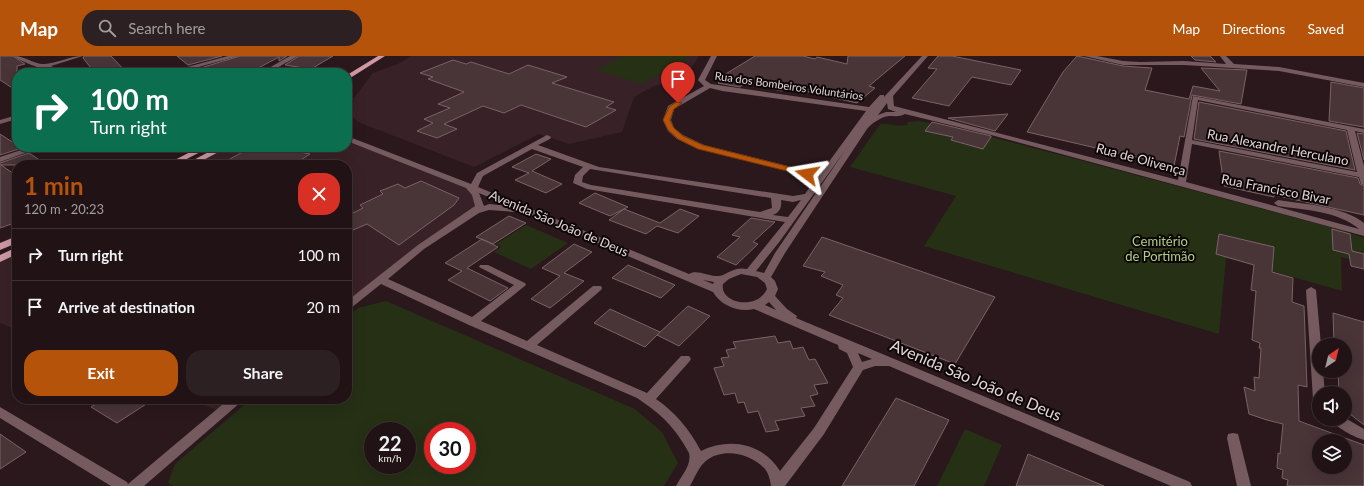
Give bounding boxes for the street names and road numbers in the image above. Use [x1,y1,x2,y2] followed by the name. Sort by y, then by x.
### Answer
[714,69,864,102] street label: Rua dos Bombeiros Voluntários
[1206,125,1350,169] street label: Rua Alexandre Herculano
[1094,139,1188,179] street label: Rua de Olivença
[1220,171,1332,207] street label: Rua Francisco Bivar
[487,186,631,260] street label: Avenida São João de Deus
[888,335,1065,424] street label: Avenida São João de Deus

